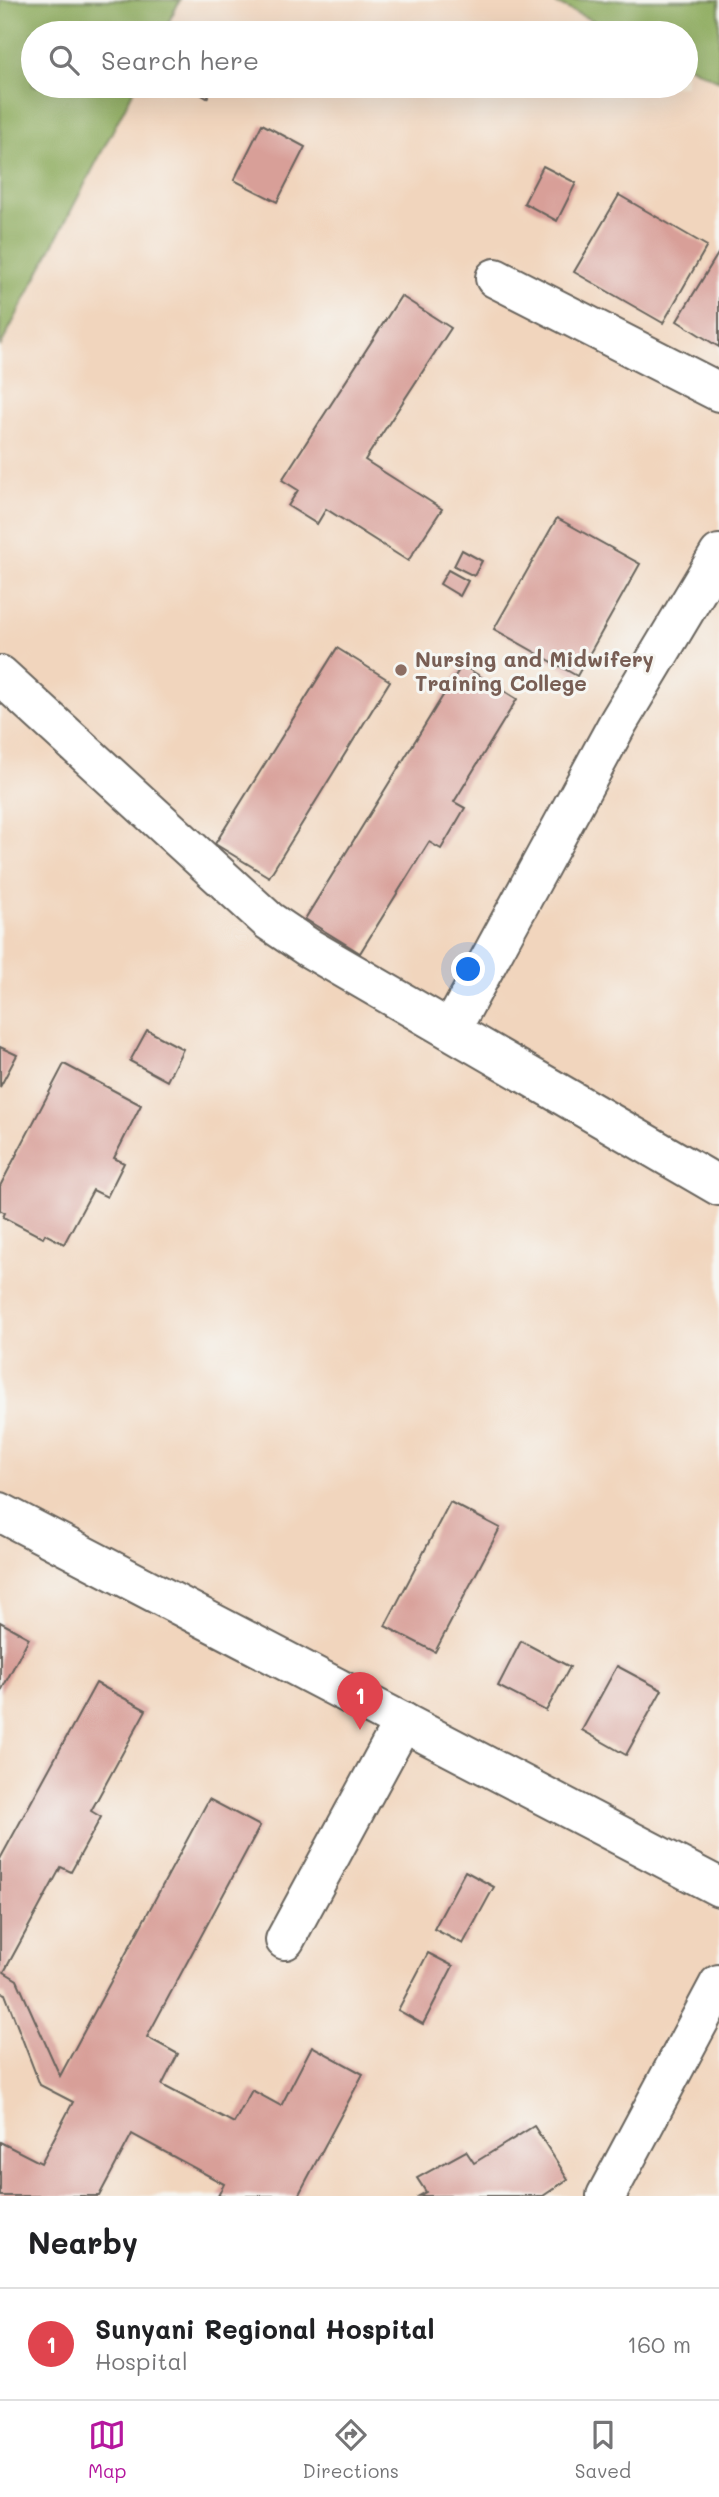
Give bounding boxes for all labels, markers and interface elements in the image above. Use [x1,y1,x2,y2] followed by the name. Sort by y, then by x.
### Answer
[21,21,698,98] search box
[45,41,83,79] icon: search
[101,43,259,77] text: Search here
[415,645,654,696] place label: Nursing and Midwifery Training College
[393,662,409,678] marker: Nursing and Midwifery Training College
[451,952,485,986] your location
[337,1672,383,1730] pin: 1
[28,2222,138,2262] text: Nearby
[95,2312,435,2346] text: Sunyani Regional Hospital
[46,2329,56,2359] text: 1
[627,2329,691,2359] text: 160 m
[95,2346,188,2376] text: Hospital
[88,2416,127,2483] tab: Map
[302,2416,399,2483] tab: Directions
[575,2416,631,2483] tab: Saved

